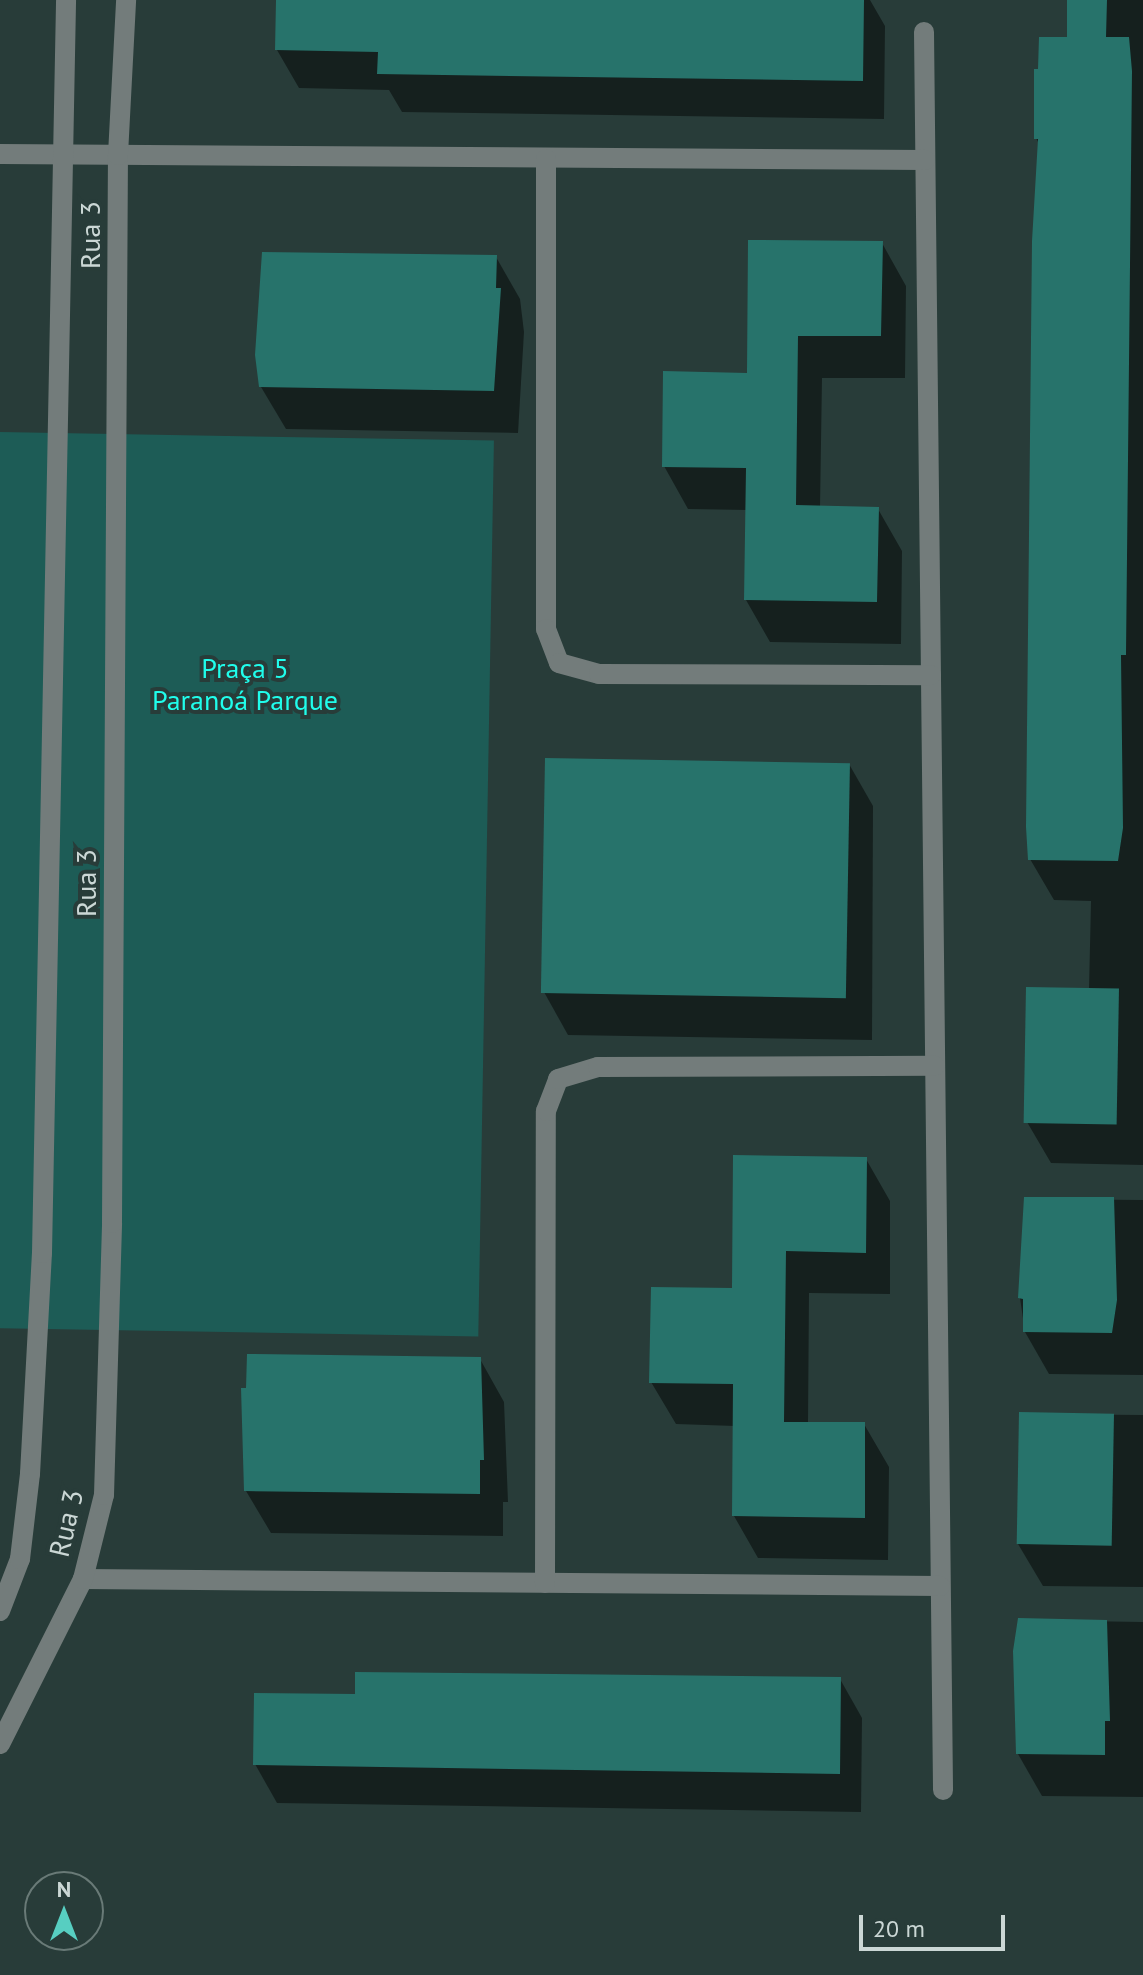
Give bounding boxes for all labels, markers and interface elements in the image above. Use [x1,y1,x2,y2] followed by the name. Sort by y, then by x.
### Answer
[73,201,107,269] street label: Rua 3
[152,651,338,717] park label: Praça 5 Paranoá Parque
[69,849,103,917] street label: Rua 3
[42,1486,90,1560] street label: Rua 3
[24,1871,104,1951] north arrow
[57,1875,71,1903] text: N
[863,1899,1009,1949] scale bar
[873,1913,925,1944] text: 20 m

